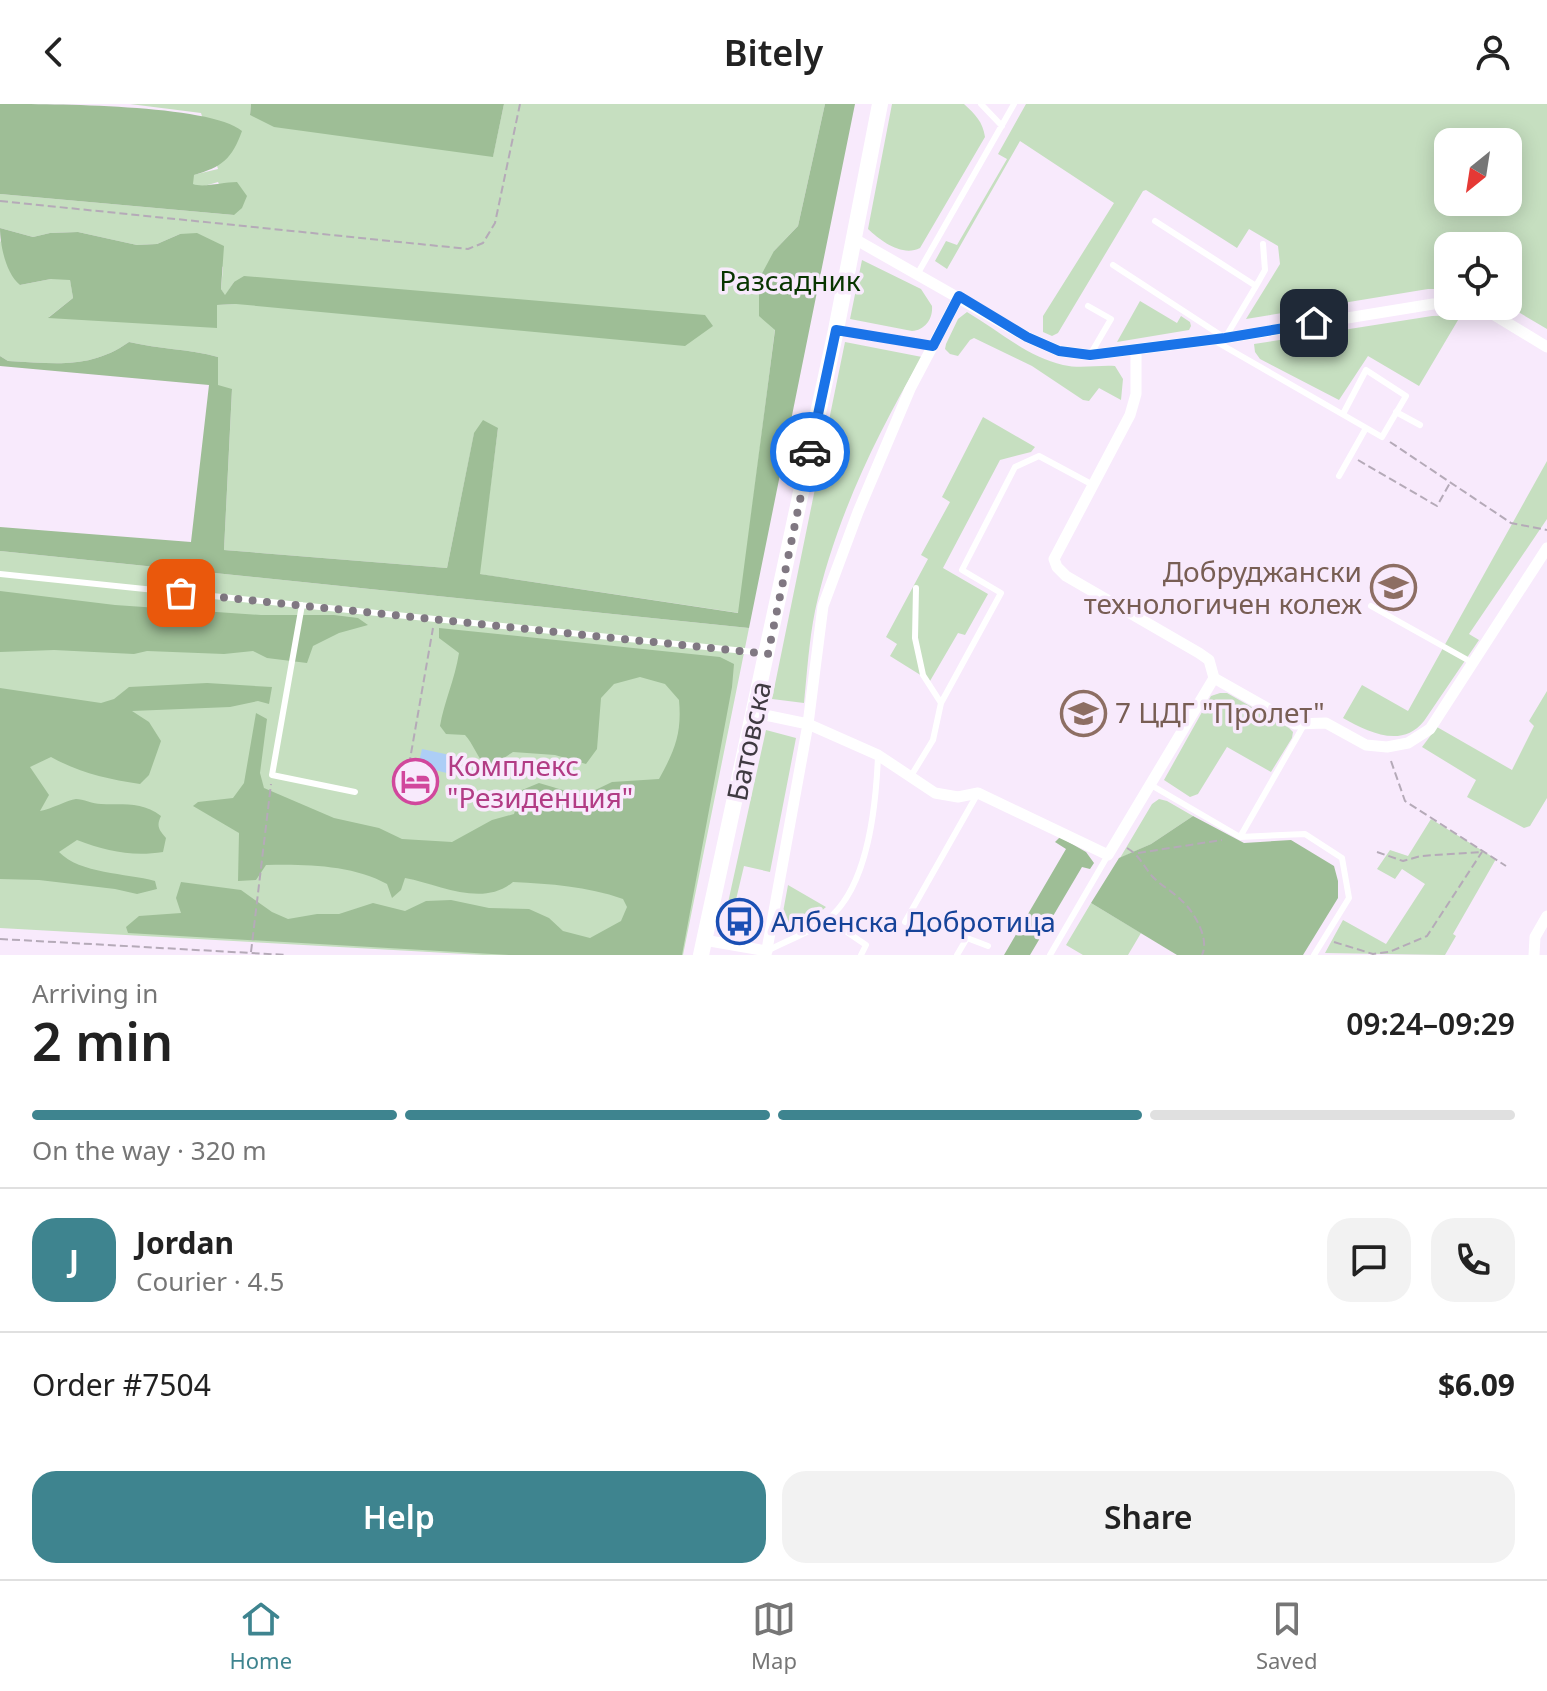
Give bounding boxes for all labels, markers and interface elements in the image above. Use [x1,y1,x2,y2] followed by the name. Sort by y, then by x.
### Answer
[724,28,823,77] text: Bitely
[32,30,76,74] icon: back
[1471,30,1515,74] icon: person
[1434,128,1522,216] north arrow
[1434,128,1522,320] map controls
[1434,232,1522,320] button: locate
[719,261,861,299] park label: Разсадник
[1280,289,1348,357] pin
[1292,301,1336,345] icon: home
[770,412,850,492] courier
[788,430,832,474] icon: car
[1084,552,1363,622] place label: Добруджански технологичен колеж
[147,559,215,627] pin
[1369,564,1417,612] school or university icon: Добруджански технологичен колеж
[159,571,203,615] icon: bag
[717,678,779,804] street label: Батовска
[1060,689,1108,737] school or university icon: 7 ЦДГ "Пролет"
[1115,693,1325,731] place label: 7 ЦДГ "Пролет"
[447,746,633,816] place label: Комплекс "Резиденция"
[392,758,440,806] hotel icon: Комплекс "Резиденция"
[716,898,764,946] bus stop icon: Албенска Добротица
[771,902,1056,940] place label: Албенска Добротица
[32,975,158,1011] text: Arriving in
[1346,1003,1515,1044] text: 09:24–09:29
[32,1005,173,1076] text: 2 min
[32,1132,266,1168] text: On the way · 320 m
[1327,1218,1411,1302] button: chat
[1431,1218,1515,1302] button: phone
[136,1222,234,1263] text: Jordan
[69,1240,79,1281] text: J
[136,1263,284,1299] text: Courier · 4.5
[32,1364,211,1405] text: Order #7504
[1438,1364,1515,1405] text: $6.09
[32,1471,766,1563] button: Help
[782,1471,1515,1563] button: Share
[230,1597,292,1675] tab: Home
[751,1597,797,1675] tab: Map
[1256,1597,1317,1675] tab: Saved

